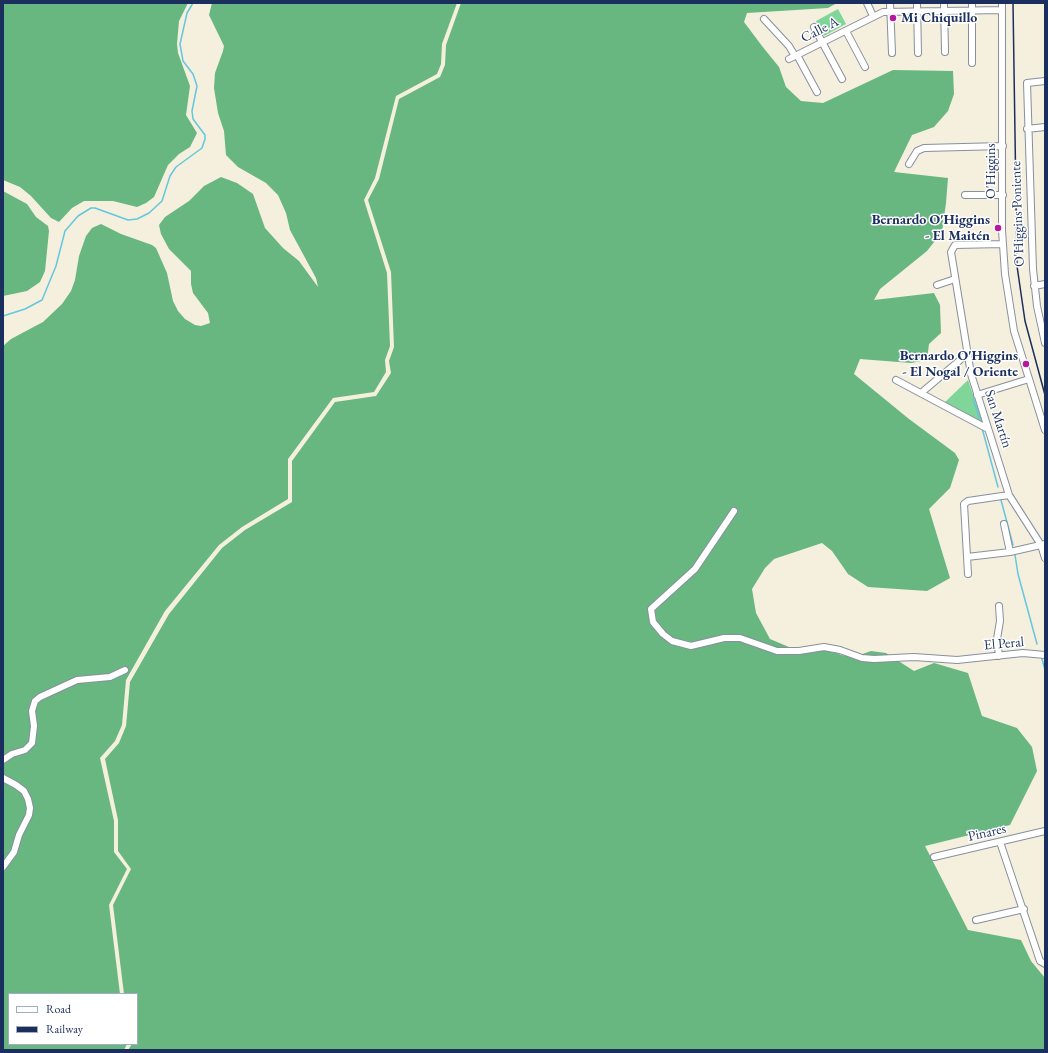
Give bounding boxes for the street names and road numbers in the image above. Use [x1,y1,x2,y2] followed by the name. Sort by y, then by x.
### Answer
[798,13,842,47] street label: Calle A
[983,143,999,199] street label: O'Higgins
[1008,161,1028,267] street label: O'Higgins Poniente
[981,388,1015,450] street label: San Martín
[983,634,1025,654] street label: El Peral
[966,820,1008,846] street label: Pinares

